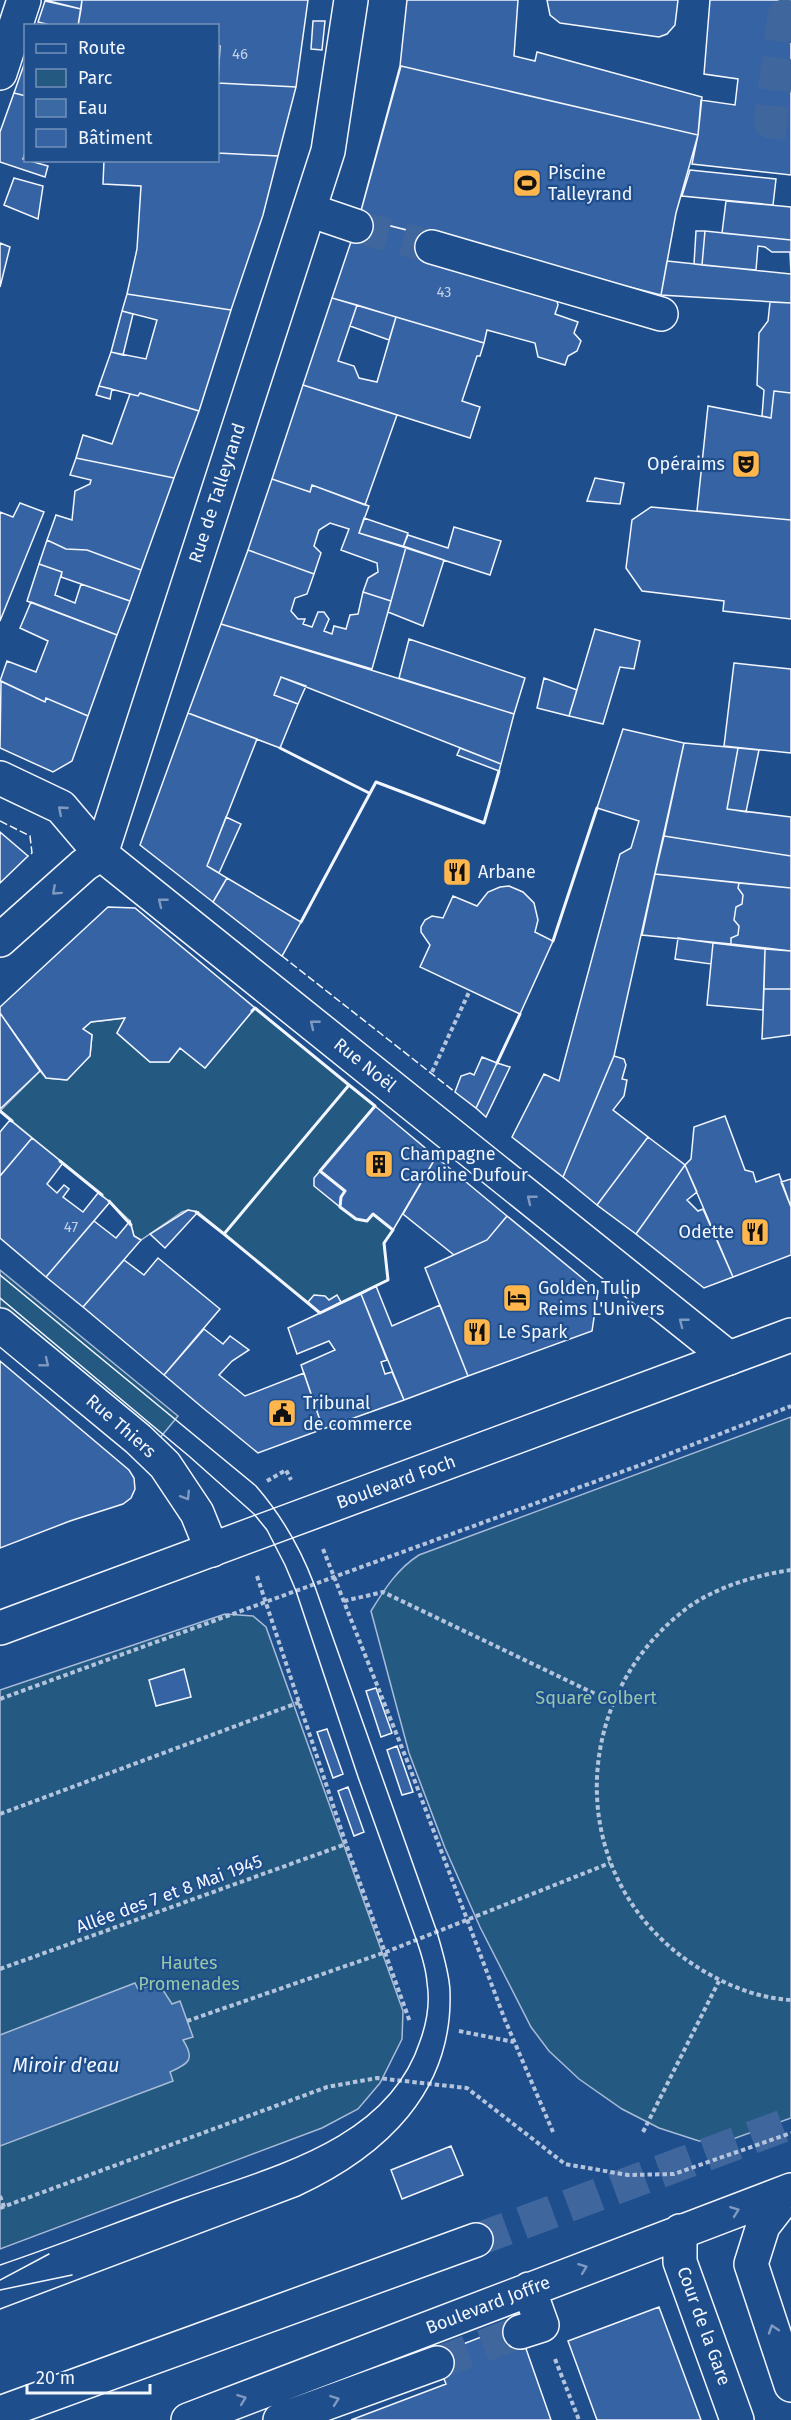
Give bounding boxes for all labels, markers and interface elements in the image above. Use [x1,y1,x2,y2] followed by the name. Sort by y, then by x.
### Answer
[24,24,219,162] legend
[78,37,126,59] text: Route
[232,45,248,63] house number: 46
[78,67,113,89] text: Parc
[78,97,108,119] text: Eau
[78,127,153,149] text: Bâtiment
[548,162,633,205] place label: Piscine Talleyrand
[511,167,543,199] sports icon: Piscine Talleyrand
[436,283,452,301] house number: 43
[184,420,250,566] street label: Rue de Talleyrand
[730,448,762,480] theatre icon: Opéraims
[647,453,725,475] place label: Opéraims
[58,806,69,817] one-way arrow
[441,856,473,888] restaurant icon: Arbane
[478,861,536,883] place label: Arbane
[52,884,62,895] one-way arrow
[158,899,169,910] one-way arrow
[310,1021,321,1032] one-way arrow
[329,1033,401,1097] street label: Rue Noël
[400,1143,528,1186] place label: Champagne Caroline Dufour
[363,1148,395,1180] building icon: Champagne Caroline Dufour
[527,1196,538,1207] one-way arrow
[739,1216,771,1248] restaurant icon: Odette
[64,1218,78,1236] house number: 47
[678,1221,734,1243] place label: Odette
[538,1277,664,1320] place label: Golden Tulip Reims L'Univers
[501,1282,533,1314] hotel icon: Golden Tulip Reims L'Univers
[461,1316,493,1348] restaurant icon: Le Spark
[679,1318,690,1329] one-way arrow
[498,1321,568,1343] place label: Le Spark
[38,1355,49,1366] one-way arrow
[81,1390,161,1462] street label: Rue Thiers
[303,1392,412,1435] place label: Tribunal de commerce
[266,1397,298,1429] public building icon: Tribunal de commerce
[333,1450,459,1514] street label: Boulevard Foch
[179,1490,191,1500] one-way arrow
[535,1687,657,1709] park label: Square Colbert
[73,1850,265,1938] street label: Allée des 7 et 8 Mai 1945
[138,1952,240,1995] park label: Hautes Promenades
[13,2053,119,2077] water label: Miroir d'eau
[729,2206,740,2218] one-way arrow
[577,2263,588,2275] one-way arrow
[672,2264,736,2388] street label: Cour de la Gare
[423,2271,553,2339] street label: Boulevard Joffre
[767,2324,780,2335] one-way arrow
[27,2357,150,2395] scale bar
[36,2367,75,2389] text: 20 m
[236,2394,247,2406] one-way arrow
[329,2395,340,2407] one-way arrow

